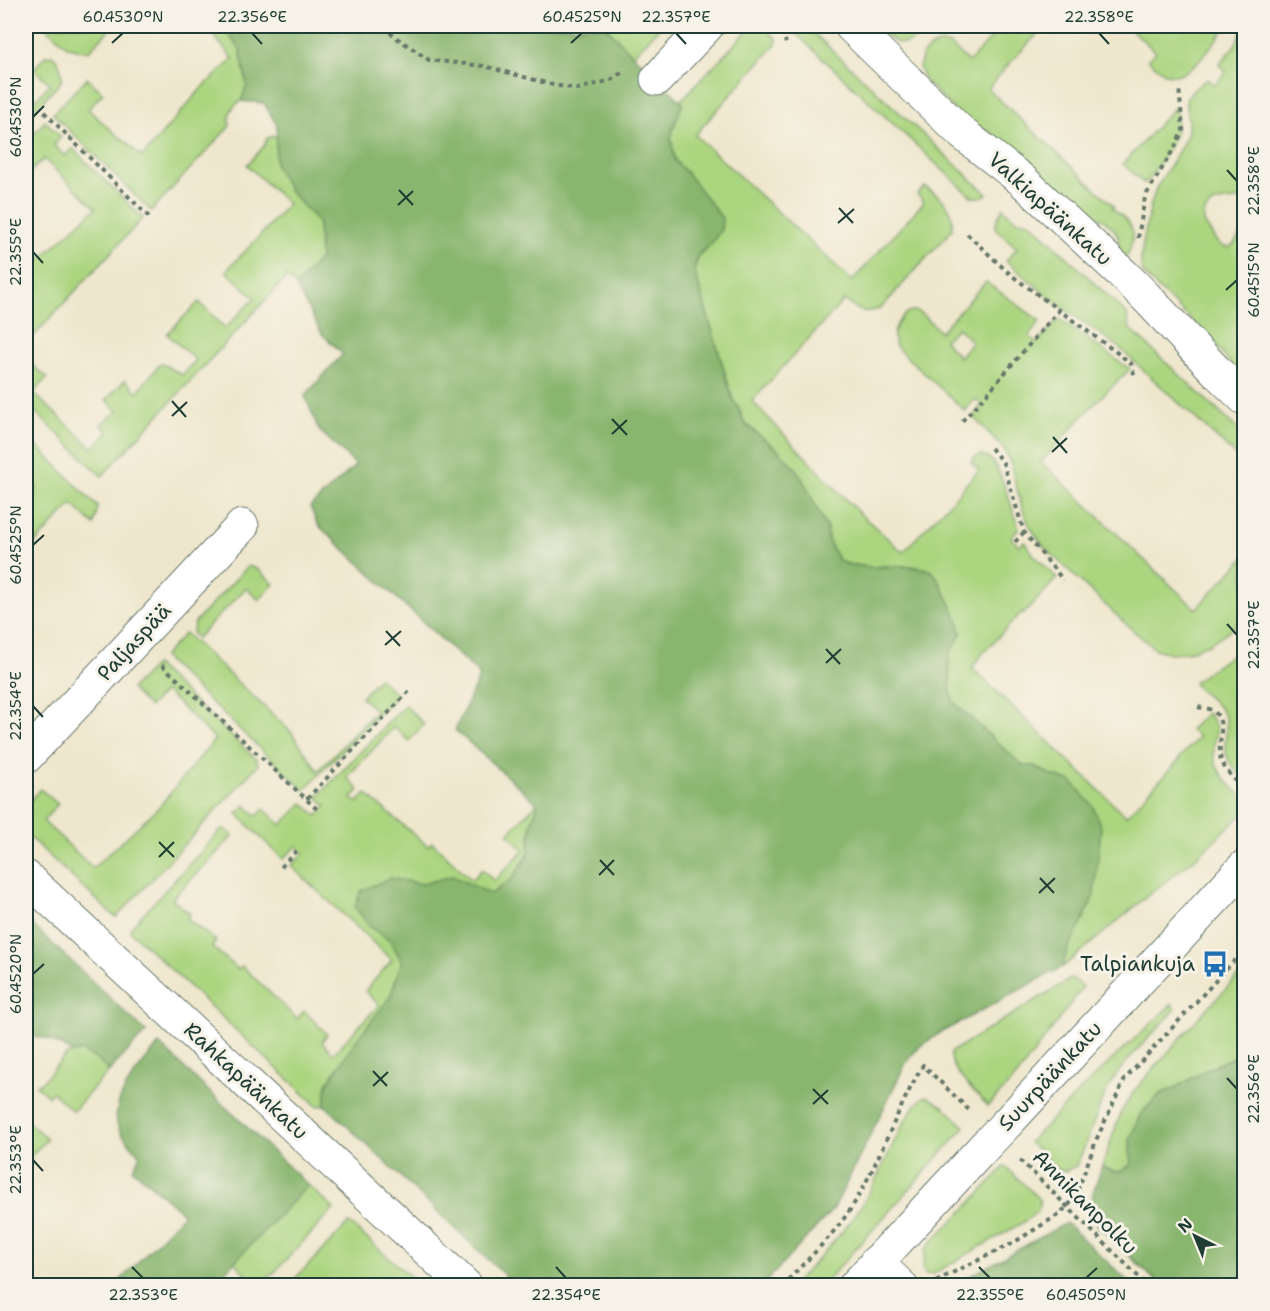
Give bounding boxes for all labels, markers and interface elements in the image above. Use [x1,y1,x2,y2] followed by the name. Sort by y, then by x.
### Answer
[83,7,163,27] text: 60.4530°N
[217,7,287,27] text: 22.356°E
[542,7,622,27] text: 60.4525°N
[641,7,711,27] text: 22.357°E
[1064,7,1134,27] text: 22.358°E
[6,77,26,157] text: 60.4530°N
[982,146,1118,272] street label: Valkiapäänkatu
[1244,146,1264,216] text: 22.358°E
[6,218,26,286] text: 22.355°E
[1244,242,1264,318] text: 60.4515°N
[6,505,26,585] text: 60.4525°N
[91,597,177,687] street label: Paljaspää
[1244,600,1264,670] text: 22.357°E
[6,671,26,741] text: 22.354°E
[6,934,26,1014] text: 60.4520°N
[1200,949,1230,979] bus stop icon: Talpiankuja
[1080,950,1195,978] place label: Talpiankuja
[992,1015,1108,1137] street label: Suurpäänkatu
[178,1016,314,1146] street label: Rahkapäänkatu
[1244,1054,1264,1124] text: 22.356°E
[6,1125,26,1195] text: 22.353°E
[1026,1143,1144,1261] street label: Annikanpolku
[1165,1206,1225,1266] north arrow
[1173,1213,1197,1237] text: N
[108,1285,178,1305] text: 22.353°E
[531,1285,601,1305] text: 22.354°E
[956,1285,1024,1305] text: 22.355°E
[1046,1285,1126,1305] text: 60.4505°N

